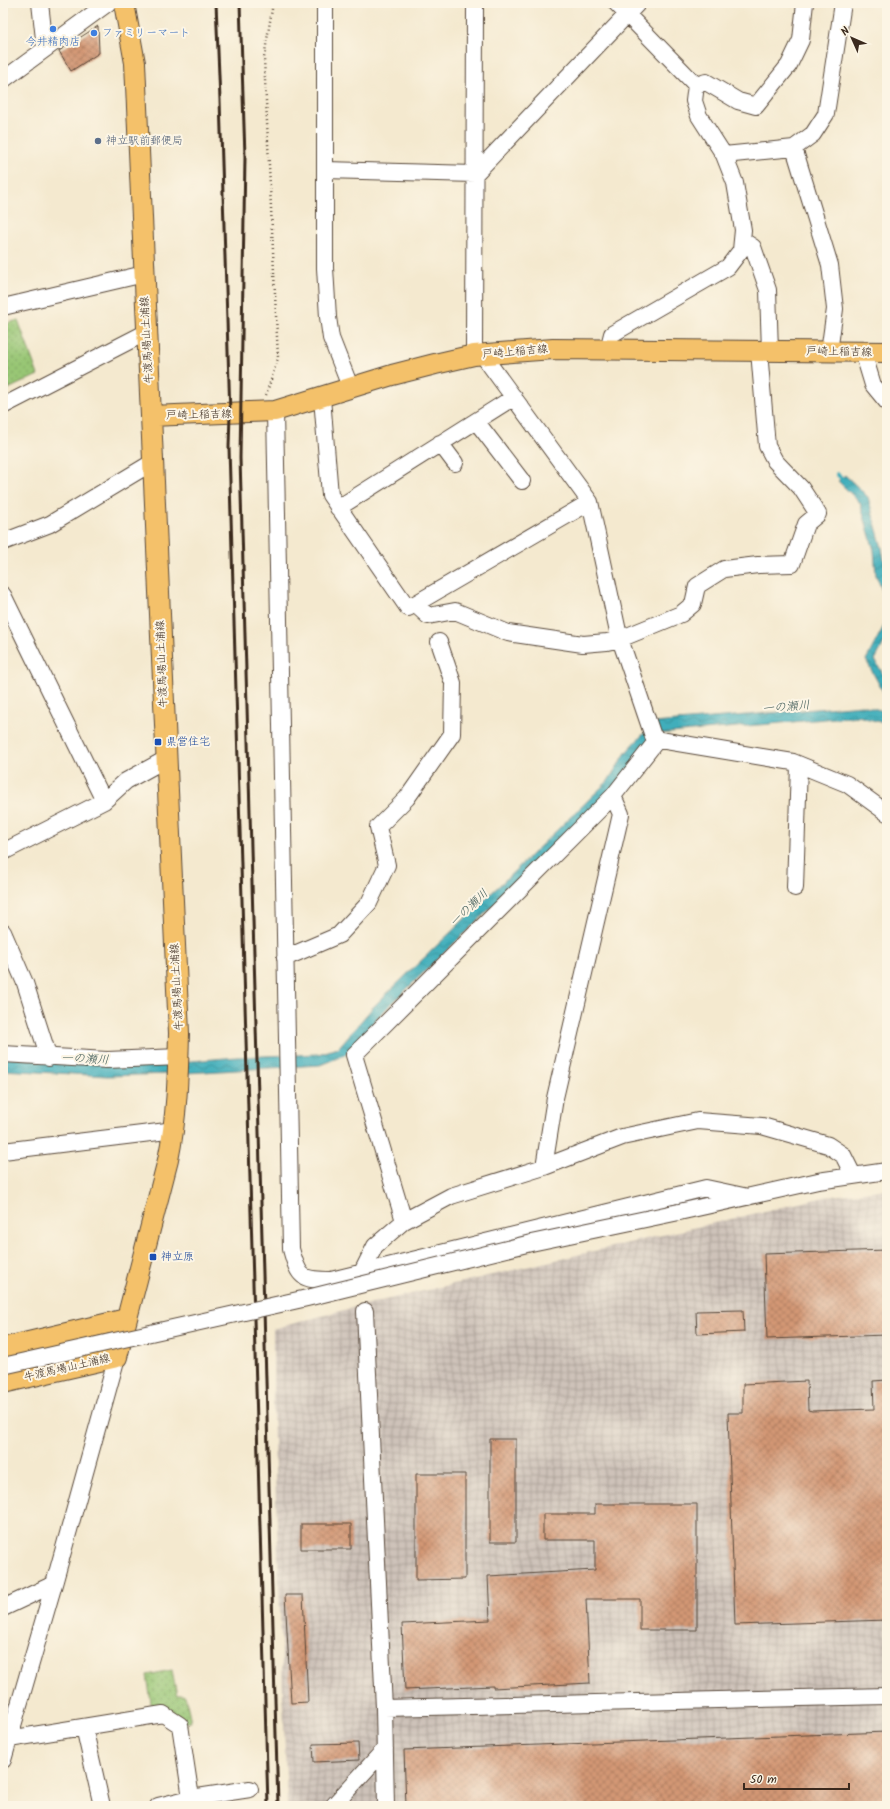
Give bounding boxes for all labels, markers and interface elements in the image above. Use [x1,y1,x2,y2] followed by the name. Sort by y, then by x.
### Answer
[832,18,872,58] north arrow
[837,23,854,40] text: N
[48,24,58,34] marker: 今井精肉店
[102,24,190,42] place label: ファミリーマート
[89,28,99,38] marker: ファミリーマート
[26,33,81,51] place label: 今井精肉店
[106,132,183,150] place label: 神立駅前郵便局
[93,136,103,146] marker: 神立駅前郵便局
[136,296,158,384] street label: 牛渡馬場山土浦線
[481,340,549,364] street label: 戸崎上稲吉線
[806,342,872,362] street label: 戸崎上稲吉線
[166,405,232,425] street label: 戸崎上稲吉線
[151,620,173,708] street label: 牛渡馬場山土浦線
[761,695,811,719] water label: 一の瀬川
[166,733,210,751] place label: 県営住宅
[153,737,163,747] marker: 県営住宅
[445,884,493,932] water label: 一の瀬川
[166,943,188,1031] street label: 牛渡馬場山土浦線
[61,1048,109,1070] water label: 一の瀬川
[161,1248,194,1266] place label: 神立原
[148,1252,158,1262] marker: 神立原
[22,1349,112,1387] street label: 牛渡馬場山土浦線
[744,1765,849,1791] scale bar
[750,1770,777,1789] text: 50 m

